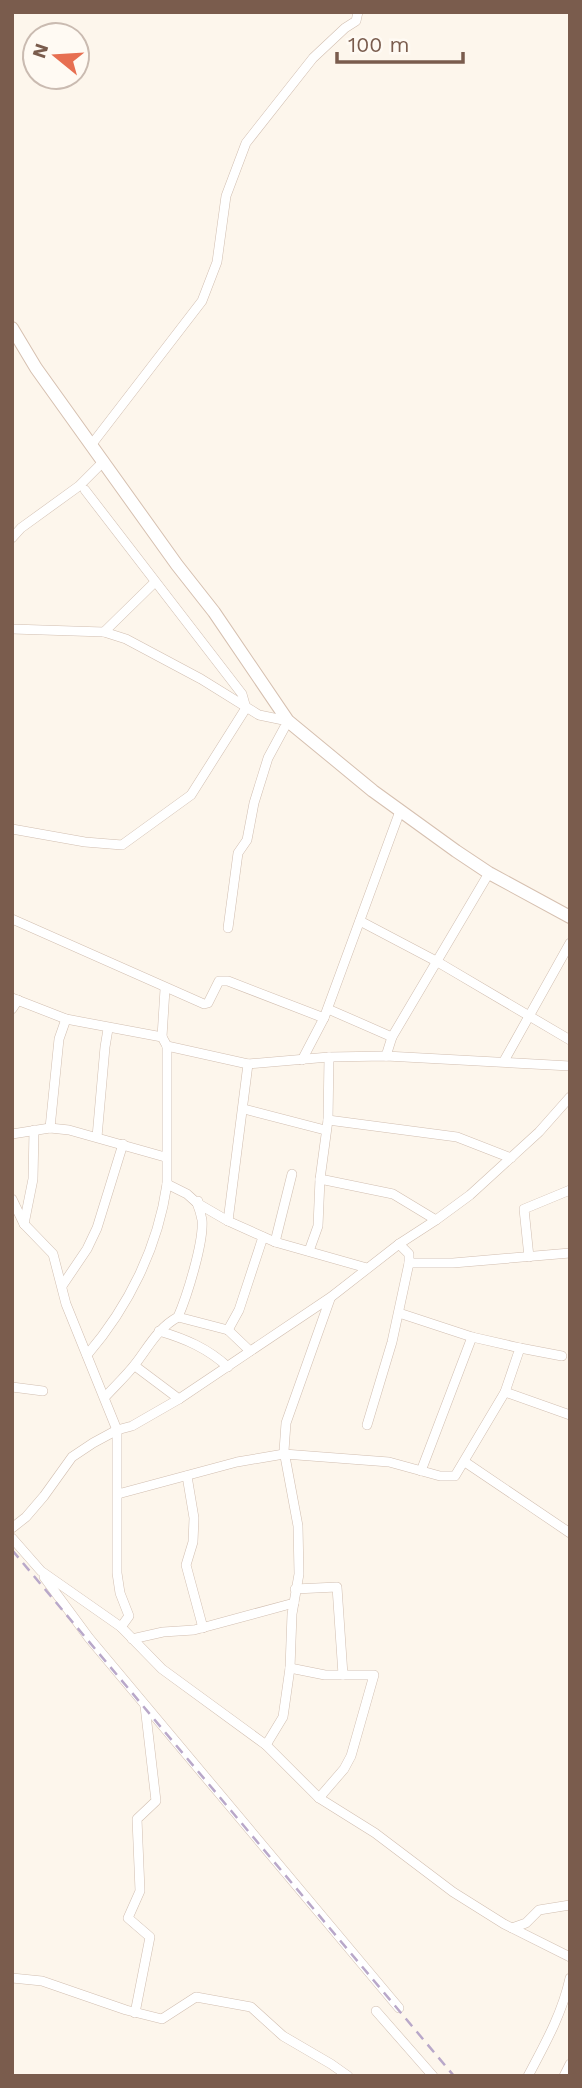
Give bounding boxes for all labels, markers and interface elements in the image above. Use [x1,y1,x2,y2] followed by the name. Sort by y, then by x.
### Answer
[21,21,91,91] north arrow
[337,21,463,65] scale bar
[348,32,410,57] text: 100 m
[27,41,53,61] text: N

